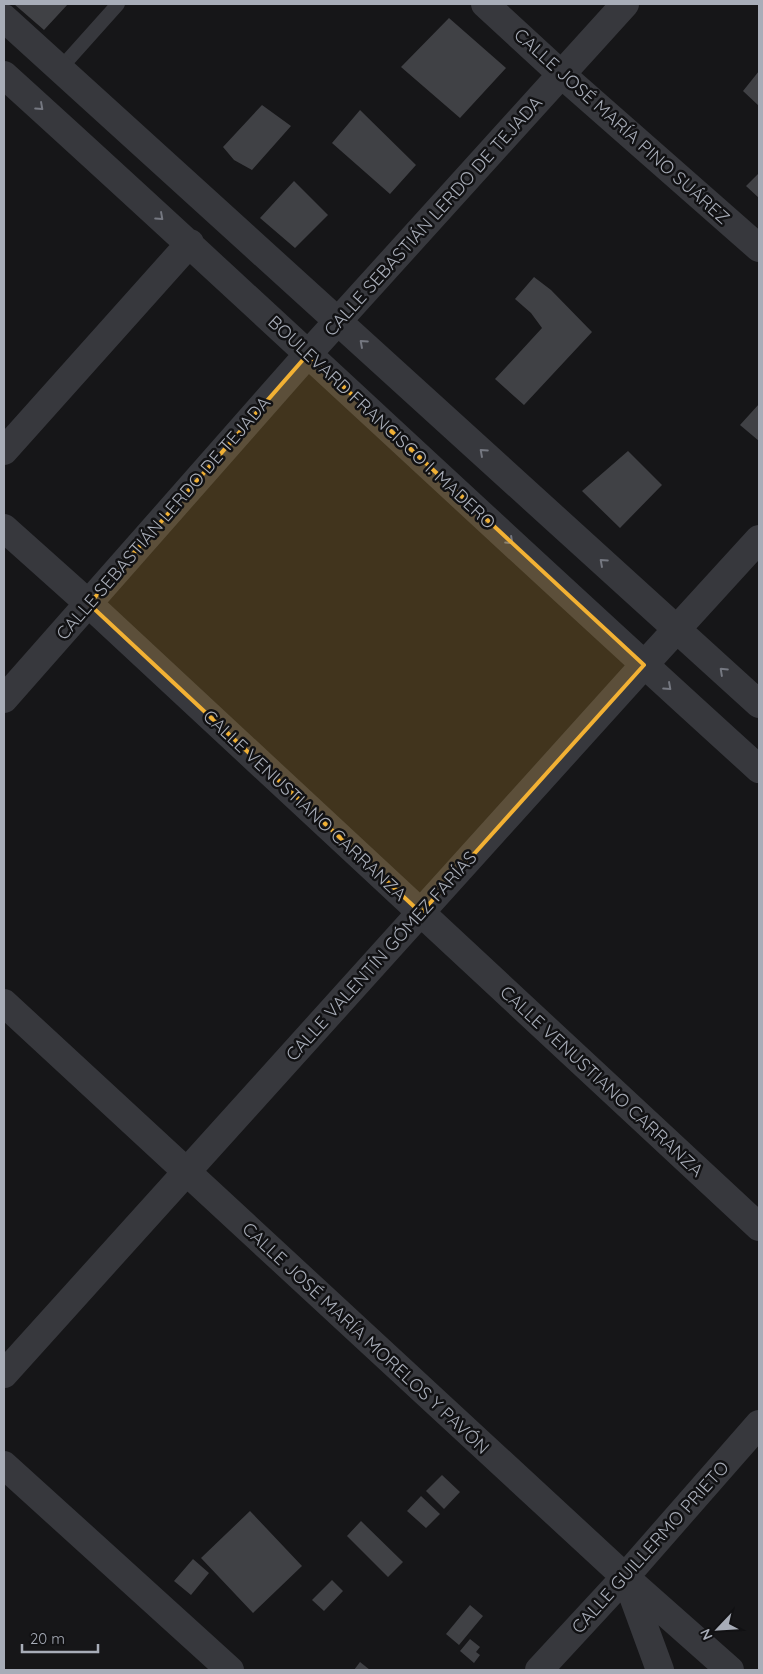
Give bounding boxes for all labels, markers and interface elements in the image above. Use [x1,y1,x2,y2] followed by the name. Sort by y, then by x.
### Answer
[509,23,735,229] street label: CALLE JOSÉ MARÍA PINO SUÁREZ
[319,91,547,341] street label: CALLE SEBASTIÁN LERDO DE TEJADA
[34,102,43,111] one-way arrow
[155,211,164,220] one-way arrow
[263,310,501,534] street label: BOULEVARD FRANCISCO I. MADERO
[359,340,368,349] one-way arrow
[51,391,275,644] street label: CALLE SEBASTIÁN LERDO DE TEJADA
[480,449,489,458] one-way arrow
[505,535,514,544] one-way arrow
[600,559,609,568] one-way arrow
[720,668,729,677] one-way arrow
[663,681,672,690] one-way arrow
[198,704,412,906] street label: CALLE VENUSTIANO CARRANZA
[281,846,481,1066] street label: CALLE VALENTÍN GÓMEZ FARÍAS
[495,980,709,1182] street label: CALLE VENUSTIANO CARRANZA
[238,1217,494,1459] street label: CALLE JOSÉ MARÍA MORELOS Y PAVÓN
[566,1456,734,1638] street label: CALLE GUILLERMO PRIETO
[693,1604,743,1654] north arrow
[22,1622,99,1654] scale bar
[696,1626,717,1643] text: N
[30,1629,65,1648] text: 20 m

